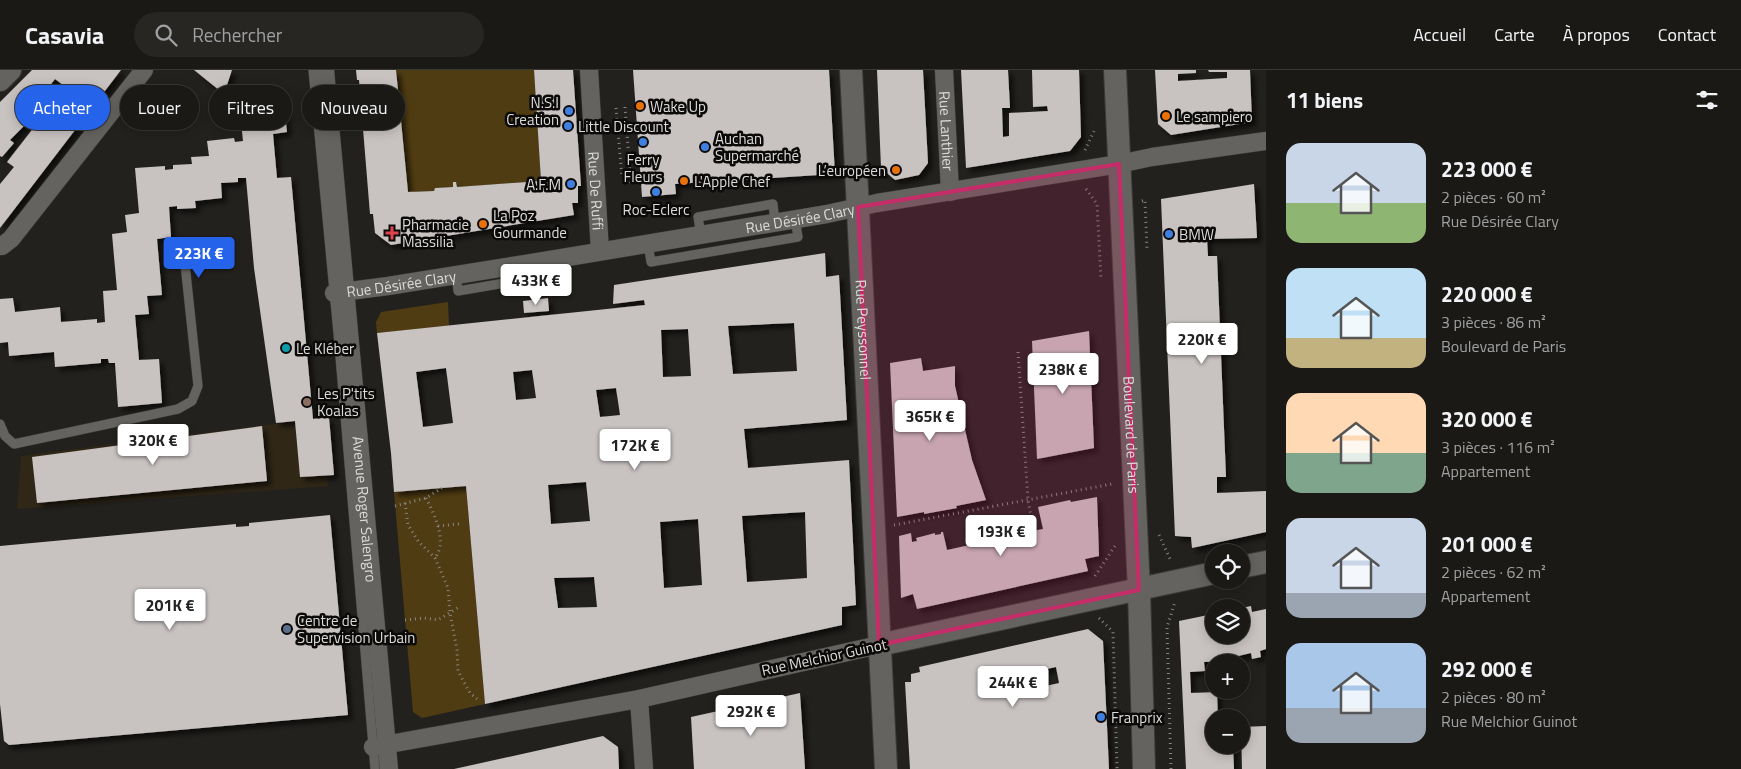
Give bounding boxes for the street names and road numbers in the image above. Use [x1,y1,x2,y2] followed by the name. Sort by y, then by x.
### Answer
[934,90,960,172] street label: Rue Lanthier
[582,151,610,231] street label: Rue De Ruffi
[744,197,857,239] street label: Rue Désirée Clary
[345,264,458,303] street label: Rue Désirée Clary
[850,279,878,380] street label: Rue Peyssonnel
[1118,375,1146,494] street label: Boulevard de Paris
[347,435,383,583] street label: Avenue Roger Salengro
[759,632,889,682] street label: Rue Melchior Guinot

